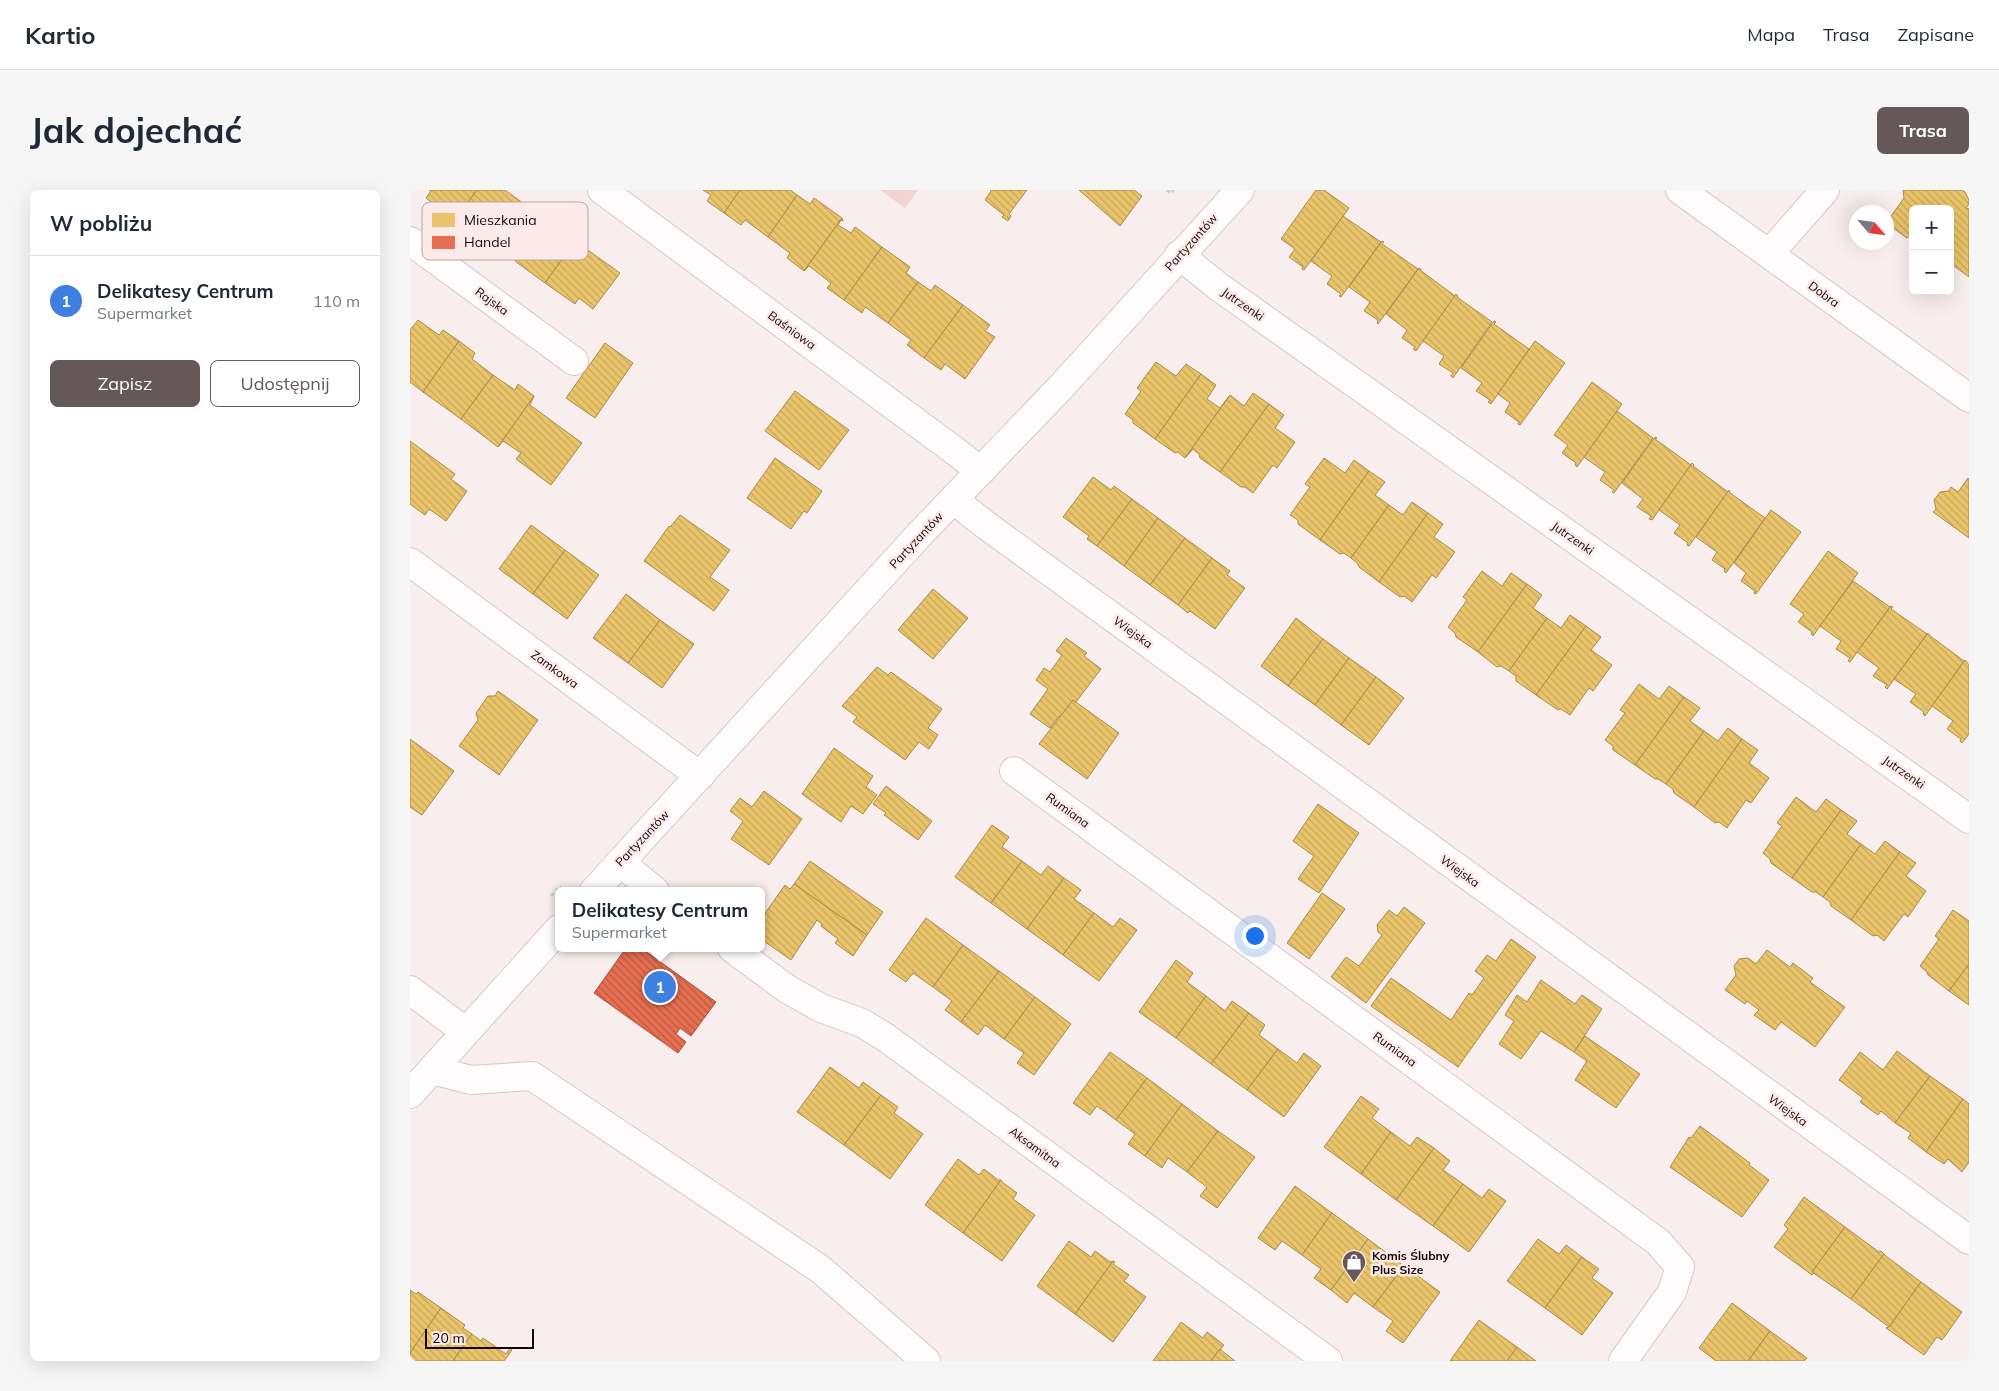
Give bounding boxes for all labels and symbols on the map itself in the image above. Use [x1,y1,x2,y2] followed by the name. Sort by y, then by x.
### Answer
[422,202,588,260] legend
[1849,205,1894,250] north arrow
[1161,210,1221,274] street label: Partyzantów
[464,211,537,229] text: Mieszkania
[464,233,511,251] text: Handel
[1806,278,1842,310] street label: Dobra
[472,284,512,318] street label: Rajska
[1219,284,1267,324] street label: Jutrzenki
[765,308,819,352] street label: Baśniowa
[886,508,946,571] street label: Partyzantów
[1549,518,1597,558] street label: Jutrzenki
[1110,613,1156,651] street label: Wiejska
[528,647,582,691] street label: Zamkowa
[1880,752,1928,792] street label: Jutrzenki
[1043,789,1093,831] street label: Rumiana
[612,806,672,869] street label: Partyzantów
[1437,852,1483,890] street label: Wiejska
[1242,923,1268,949] your location
[644,968,676,1006] pin: 1
[1370,1028,1420,1070] street label: Rumiana
[1765,1091,1811,1129] street label: Wiejska
[1006,1123,1064,1171] street label: Aksamitna
[1372,1248,1450,1277] place label: Komis Ślubny Plus Size
[1341,1249,1367,1283] shop icon: Komis Ślubny Plus Size
[425,1326,534,1349] scale bar

